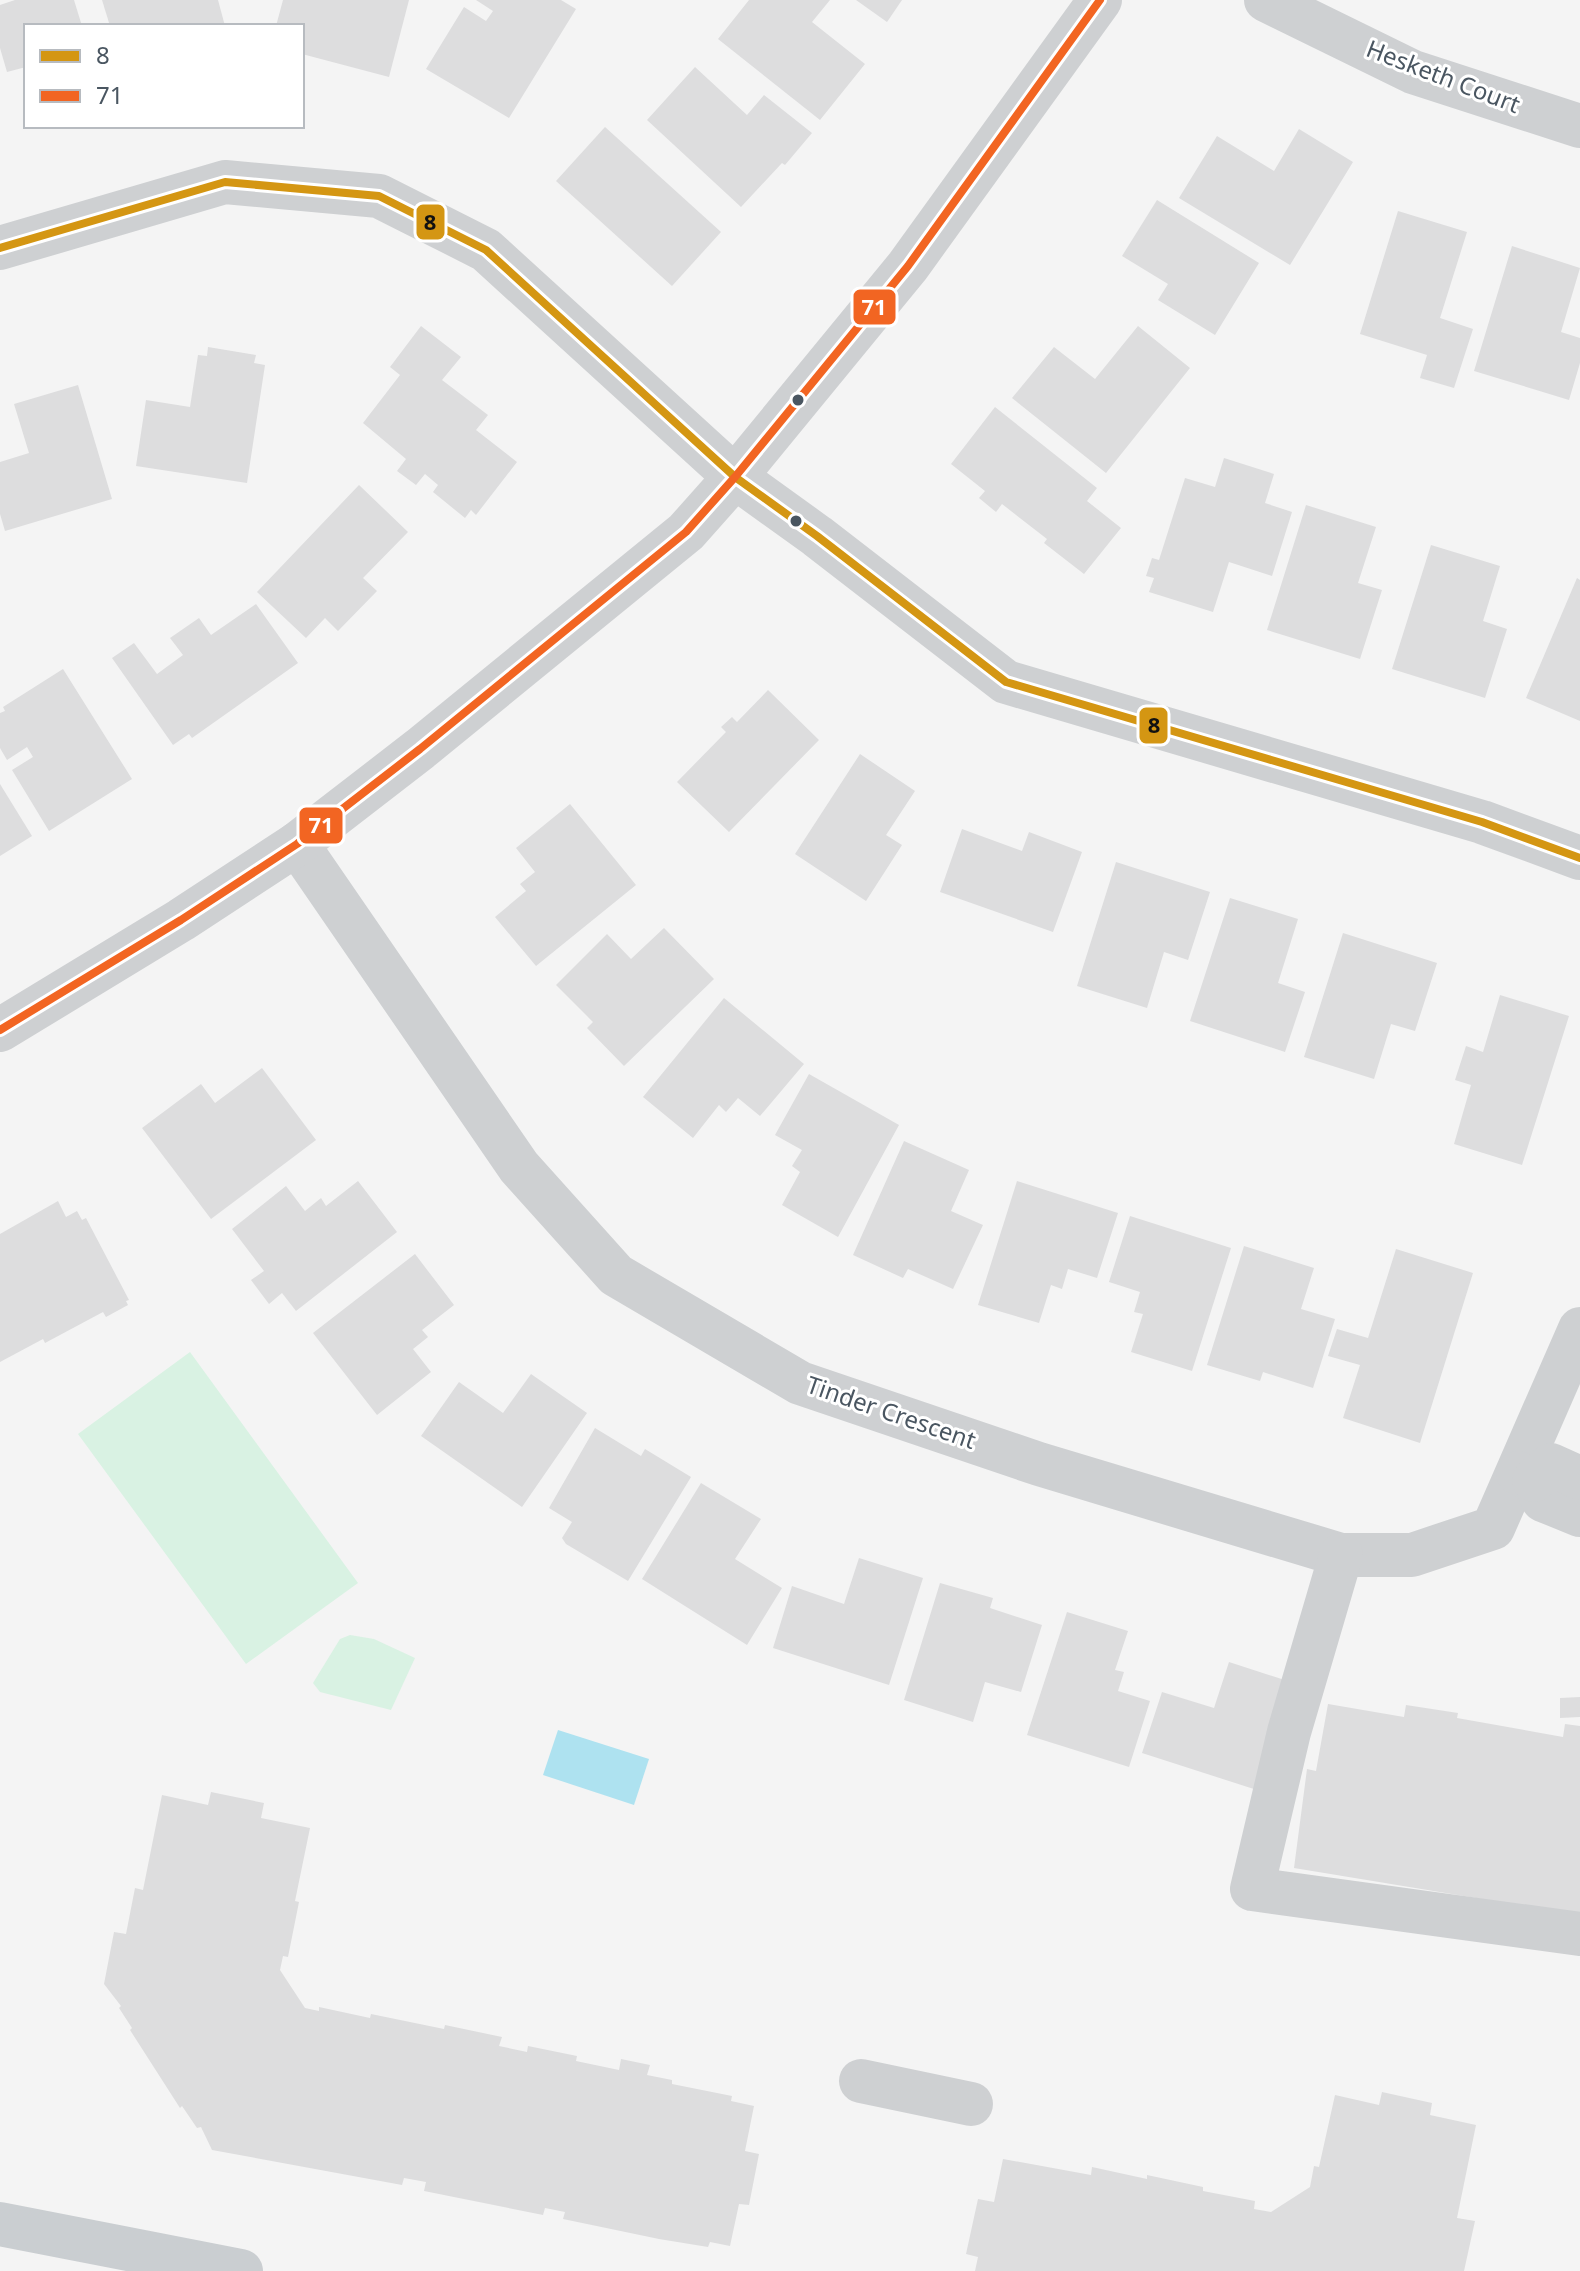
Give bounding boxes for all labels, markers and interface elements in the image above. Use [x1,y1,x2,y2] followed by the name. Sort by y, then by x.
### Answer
[24,24,304,128] legend
[1362,31,1525,120] street label: Hesketh Court
[96,38,110,71] text: 8
[96,78,123,111] text: 71
[415,203,446,241] line badge: 8
[424,206,436,236] text: 8
[852,288,897,326] line badge: 71
[861,291,887,321] text: 71
[790,392,806,408] unlabelled marker
[788,513,804,529] unlabelled marker
[1138,706,1169,745] line badge: 8
[1148,709,1160,739] text: 8
[298,806,344,845] line badge: 71
[308,809,334,839] text: 71
[802,1367,981,1456] street label: Tinder Crescent

